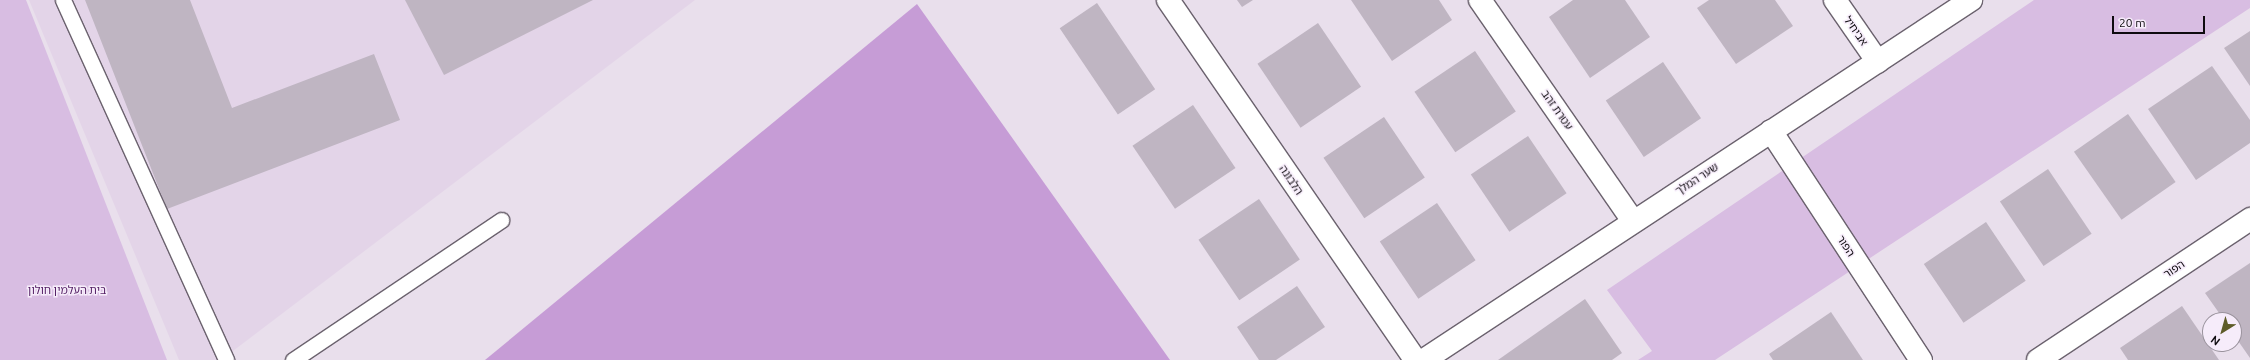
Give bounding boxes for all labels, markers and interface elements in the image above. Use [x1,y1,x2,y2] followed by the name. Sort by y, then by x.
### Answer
[2114,8,2207,34] scale bar
[1841,14,1871,48] street label: אביחיל
[2119,16,2146,29] text: 20 m
[1538,88,1576,132] street label: עטרת זהב
[1673,160,1721,198] street label: שער המלך
[1276,163,1306,197] street label: הלבונה
[1834,233,1858,259] street label: הפור
[2161,257,2187,281] street label: הפור
[28,283,106,297] park label: בית העלמין חולון
[2202,312,2242,352] north arrow
[2208,334,2222,348] text: N

